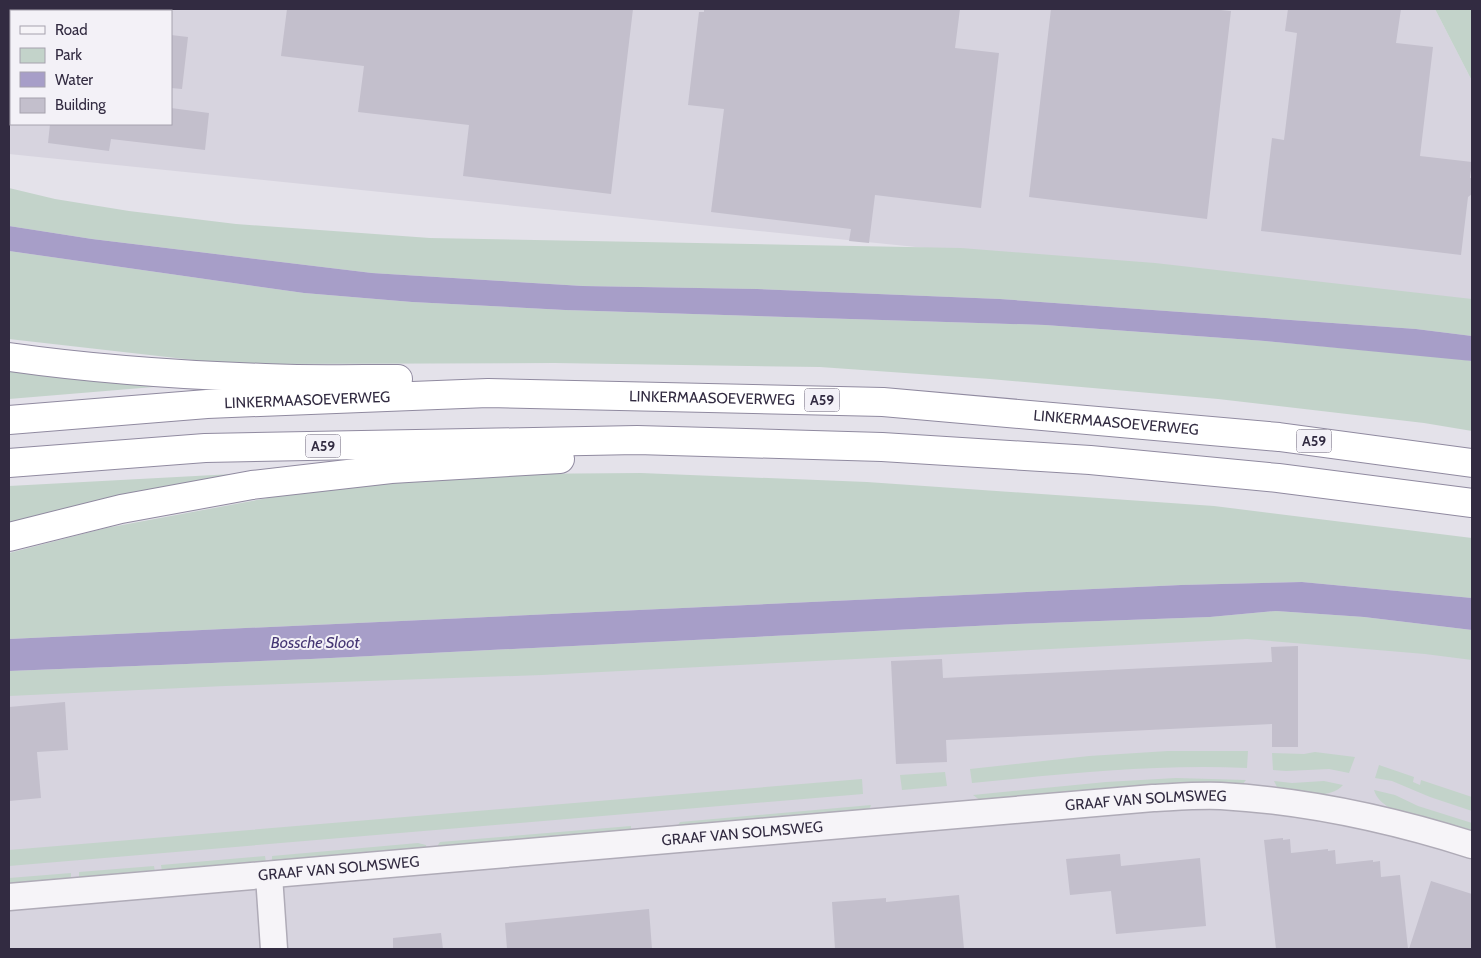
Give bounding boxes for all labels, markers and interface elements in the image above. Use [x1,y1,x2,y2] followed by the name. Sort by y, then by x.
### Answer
[10,10,172,125] legend
[55,21,88,39] text: Road
[55,46,82,64] text: Park
[55,71,93,89] text: Water
[55,96,106,114] text: Building
[629,387,795,409] street label: LINKERMAASOEVERWEG
[224,388,391,412] street label: LINKERMAASOEVERWEG
[804,388,840,412] road number: A59
[1033,406,1200,439] street label: LINKERMAASOEVERWEG
[1296,430,1332,452] road number: A59
[306,434,340,458] road number: A59
[271,633,360,652] water label: Bossche Sloot
[1064,787,1227,815] street label: GRAAF VAN SOLMSWEG
[661,818,824,849] street label: GRAAF VAN SOLMSWEG
[257,853,420,884] street label: GRAAF VAN SOLMSWEG

